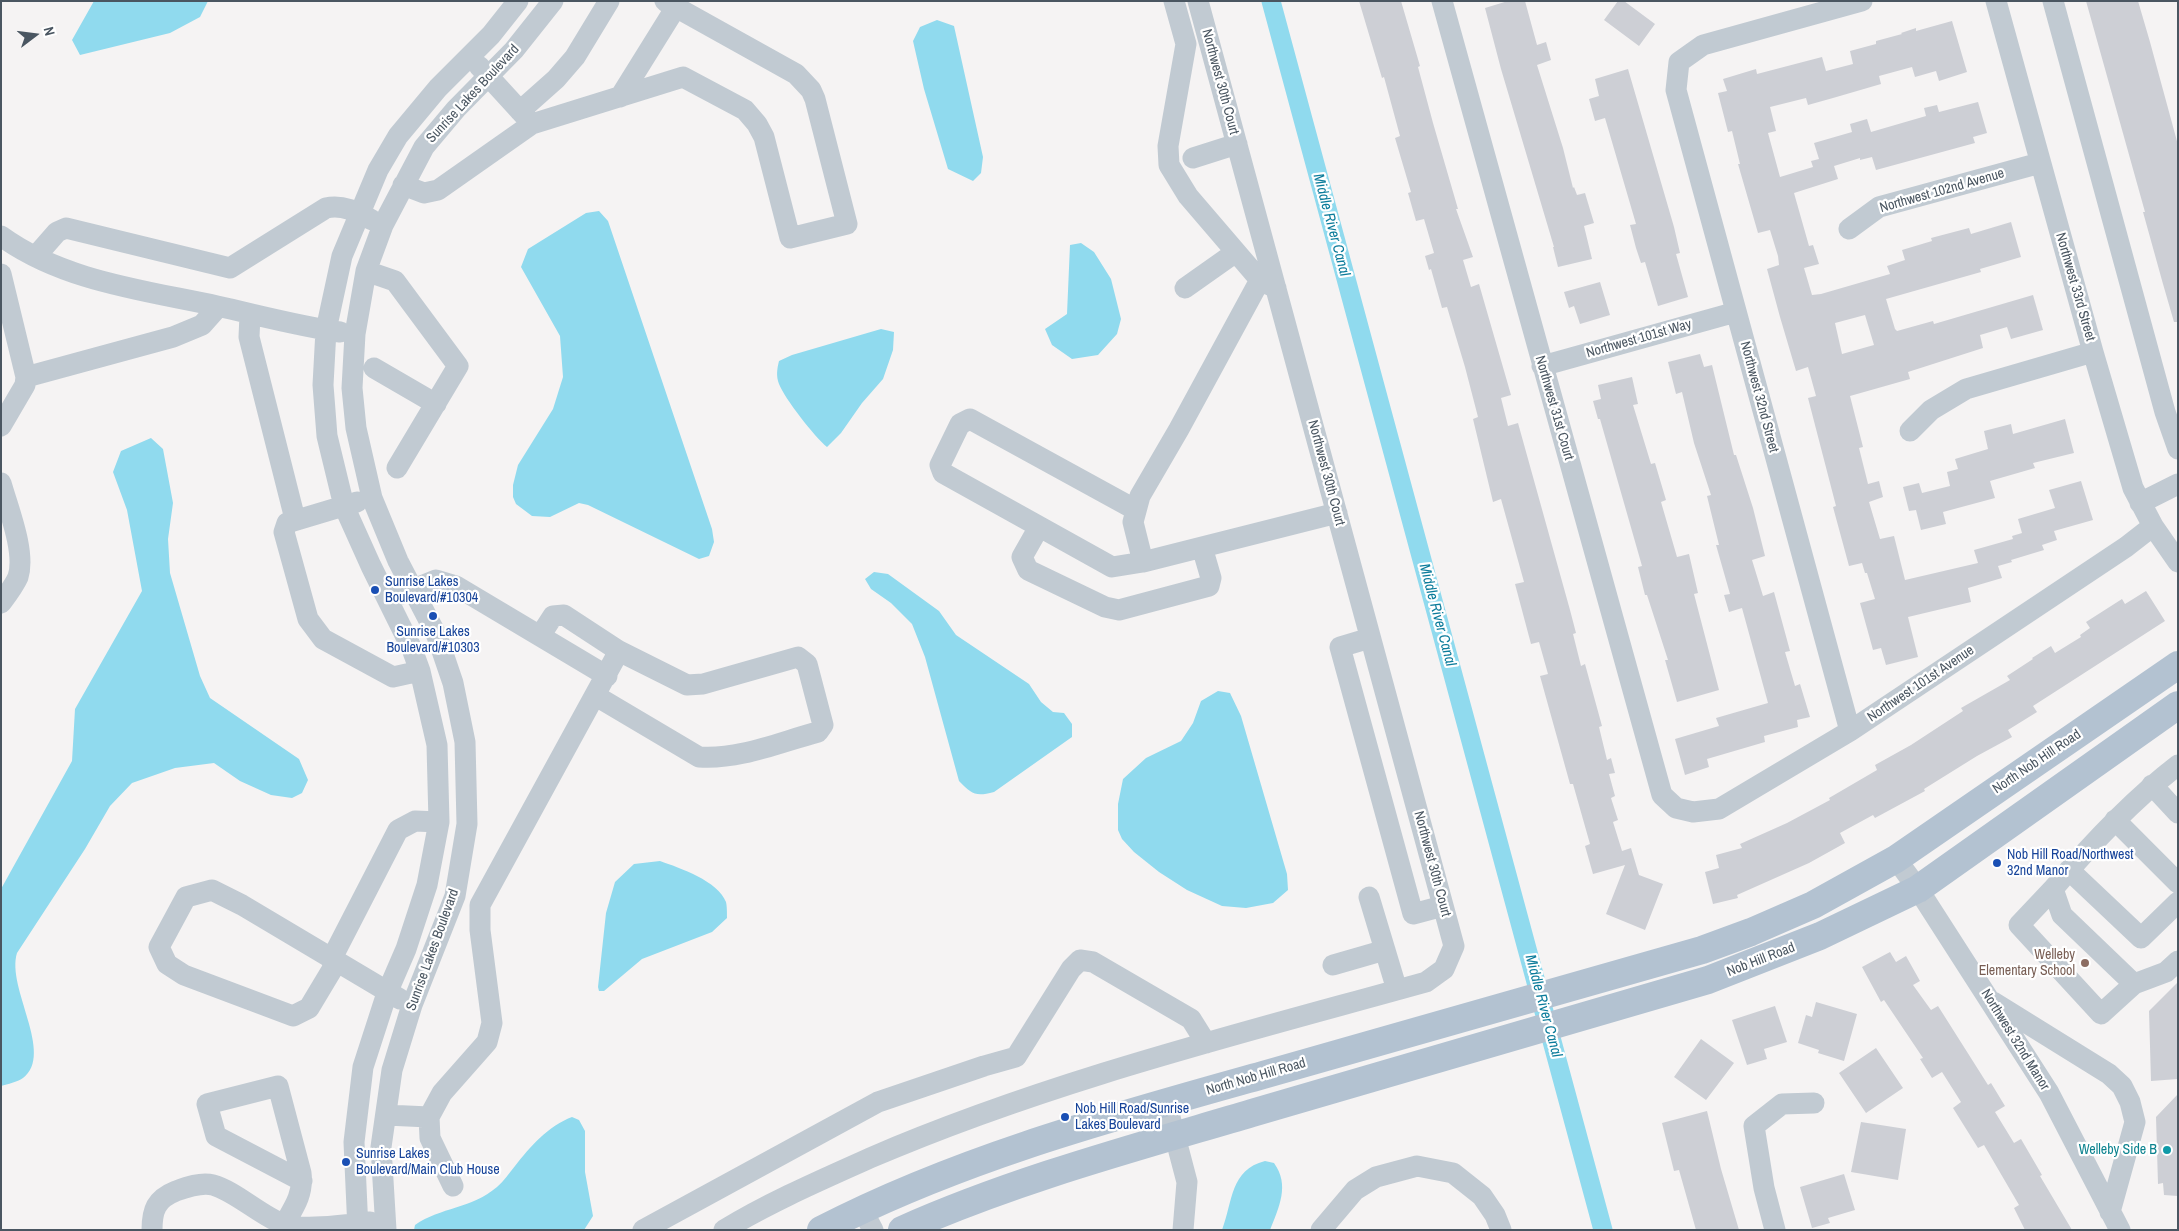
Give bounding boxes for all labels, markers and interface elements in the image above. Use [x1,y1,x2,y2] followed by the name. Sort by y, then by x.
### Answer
[10,10,60,60] north arrow
[40,25,59,37] text: N
[1198,27,1242,137] street label: Northwest 30th Court
[423,41,523,147] street label: Sunrise Lakes Boulevard
[1878,165,2006,217] street label: Northwest 102nd Avenue
[1309,172,1353,278] water label: Middle River Canal
[2052,231,2098,343] street label: Northwest 33rd Street
[1584,316,1694,362] street label: Northwest 101st Way
[1736,340,1782,454] street label: Northwest 32nd Street
[1531,354,1577,462] street label: Northwest 31st Court
[1304,418,1348,528] street label: Northwest 30th Court
[1415,562,1459,668] water label: Middle River Canal
[385,574,478,606] place label: Sunrise Lakes Boulevard/#10304
[369,584,381,596] marker: Sunrise Lakes Boulevard/#10304
[427,610,439,622] marker: Sunrise Lakes Boulevard/#10303
[386,624,480,656] place label: Sunrise Lakes Boulevard/#10303
[1865,642,1977,726] street label: Northwest 101st Avenue
[1990,726,2084,798] street label: North Nob Hill Road
[1410,809,1454,919] street label: Northwest 30th Court
[2007,847,2133,880] place label: Nob Hill Road/Northwest 32nd Manor
[1991,857,2003,869] marker: Nob Hill Road/Northwest 32nd Manor
[403,887,463,1013] street label: Sunrise Lakes Boulevard
[1725,939,1797,981] street label: Nob Hill Road
[1979,947,2075,980] place label: Welleby Elementary School
[1521,953,1565,1059] water label: Middle River Canal
[2079,957,2091,969] marker: Welleby Elementary School
[1977,986,2053,1094] street label: Northwest 32nd Manor
[1204,1055,1308,1099] street label: North Nob Hill Road
[1075,1101,1189,1134] place label: Nob Hill Road/Sunrise Lakes Boulevard
[1059,1111,1071,1123] marker: Nob Hill Road/Sunrise Lakes Boulevard
[2079,1142,2157,1158] place label: Welleby Side B
[2161,1144,2173,1156] marker: Welleby Side B
[356,1146,500,1178] place label: Sunrise Lakes Boulevard/Main Club House
[340,1156,352,1168] marker: Sunrise Lakes Boulevard/Main Club House

